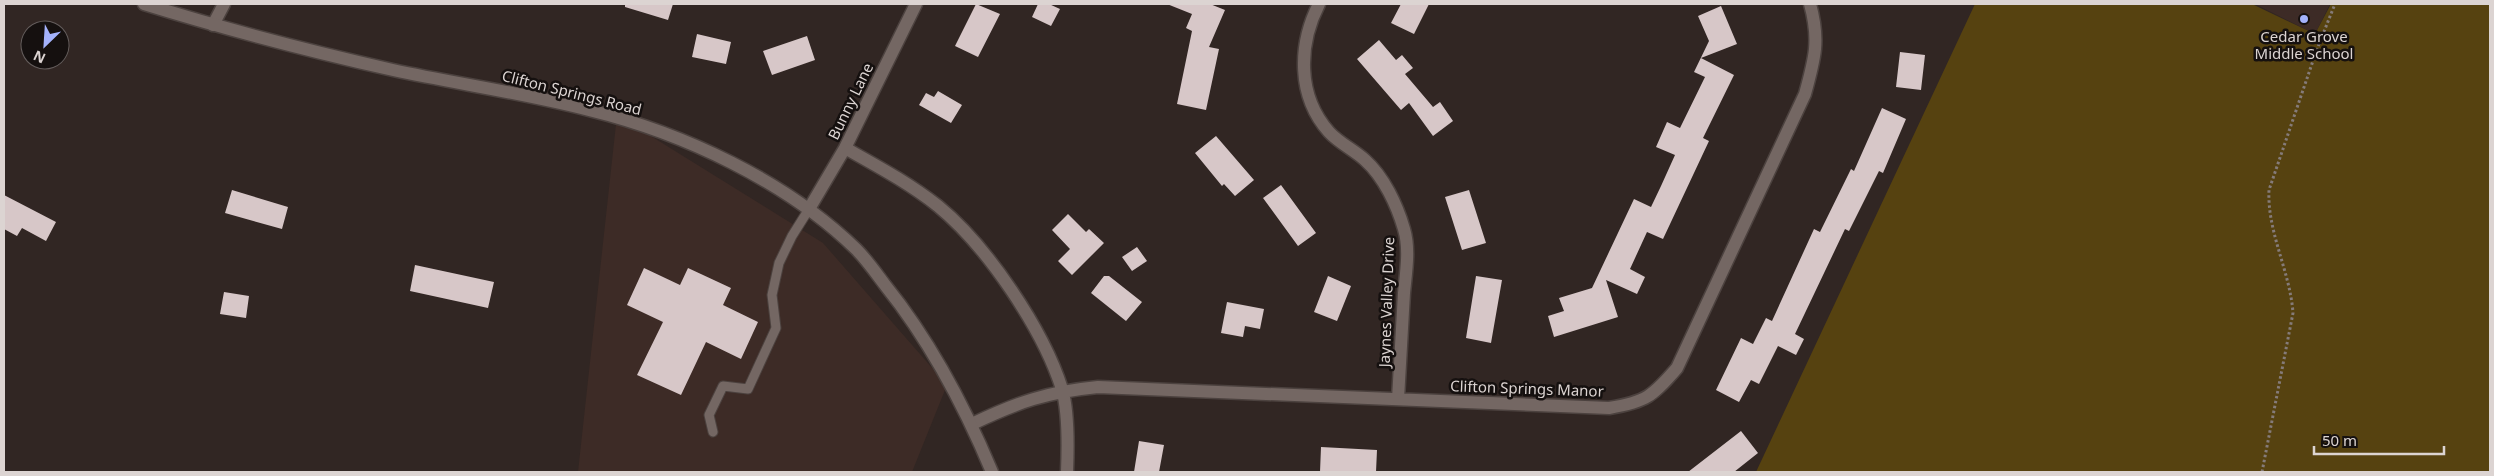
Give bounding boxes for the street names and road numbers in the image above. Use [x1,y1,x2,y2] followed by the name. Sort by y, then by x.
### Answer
[823,59,877,143] street label: Bunny Lane
[500,65,644,119] street label: Clifton Springs Road
[1374,236,1398,370] street label: Jaynes Valley Drive
[1450,375,1604,401] street label: Clifton Springs Manor

